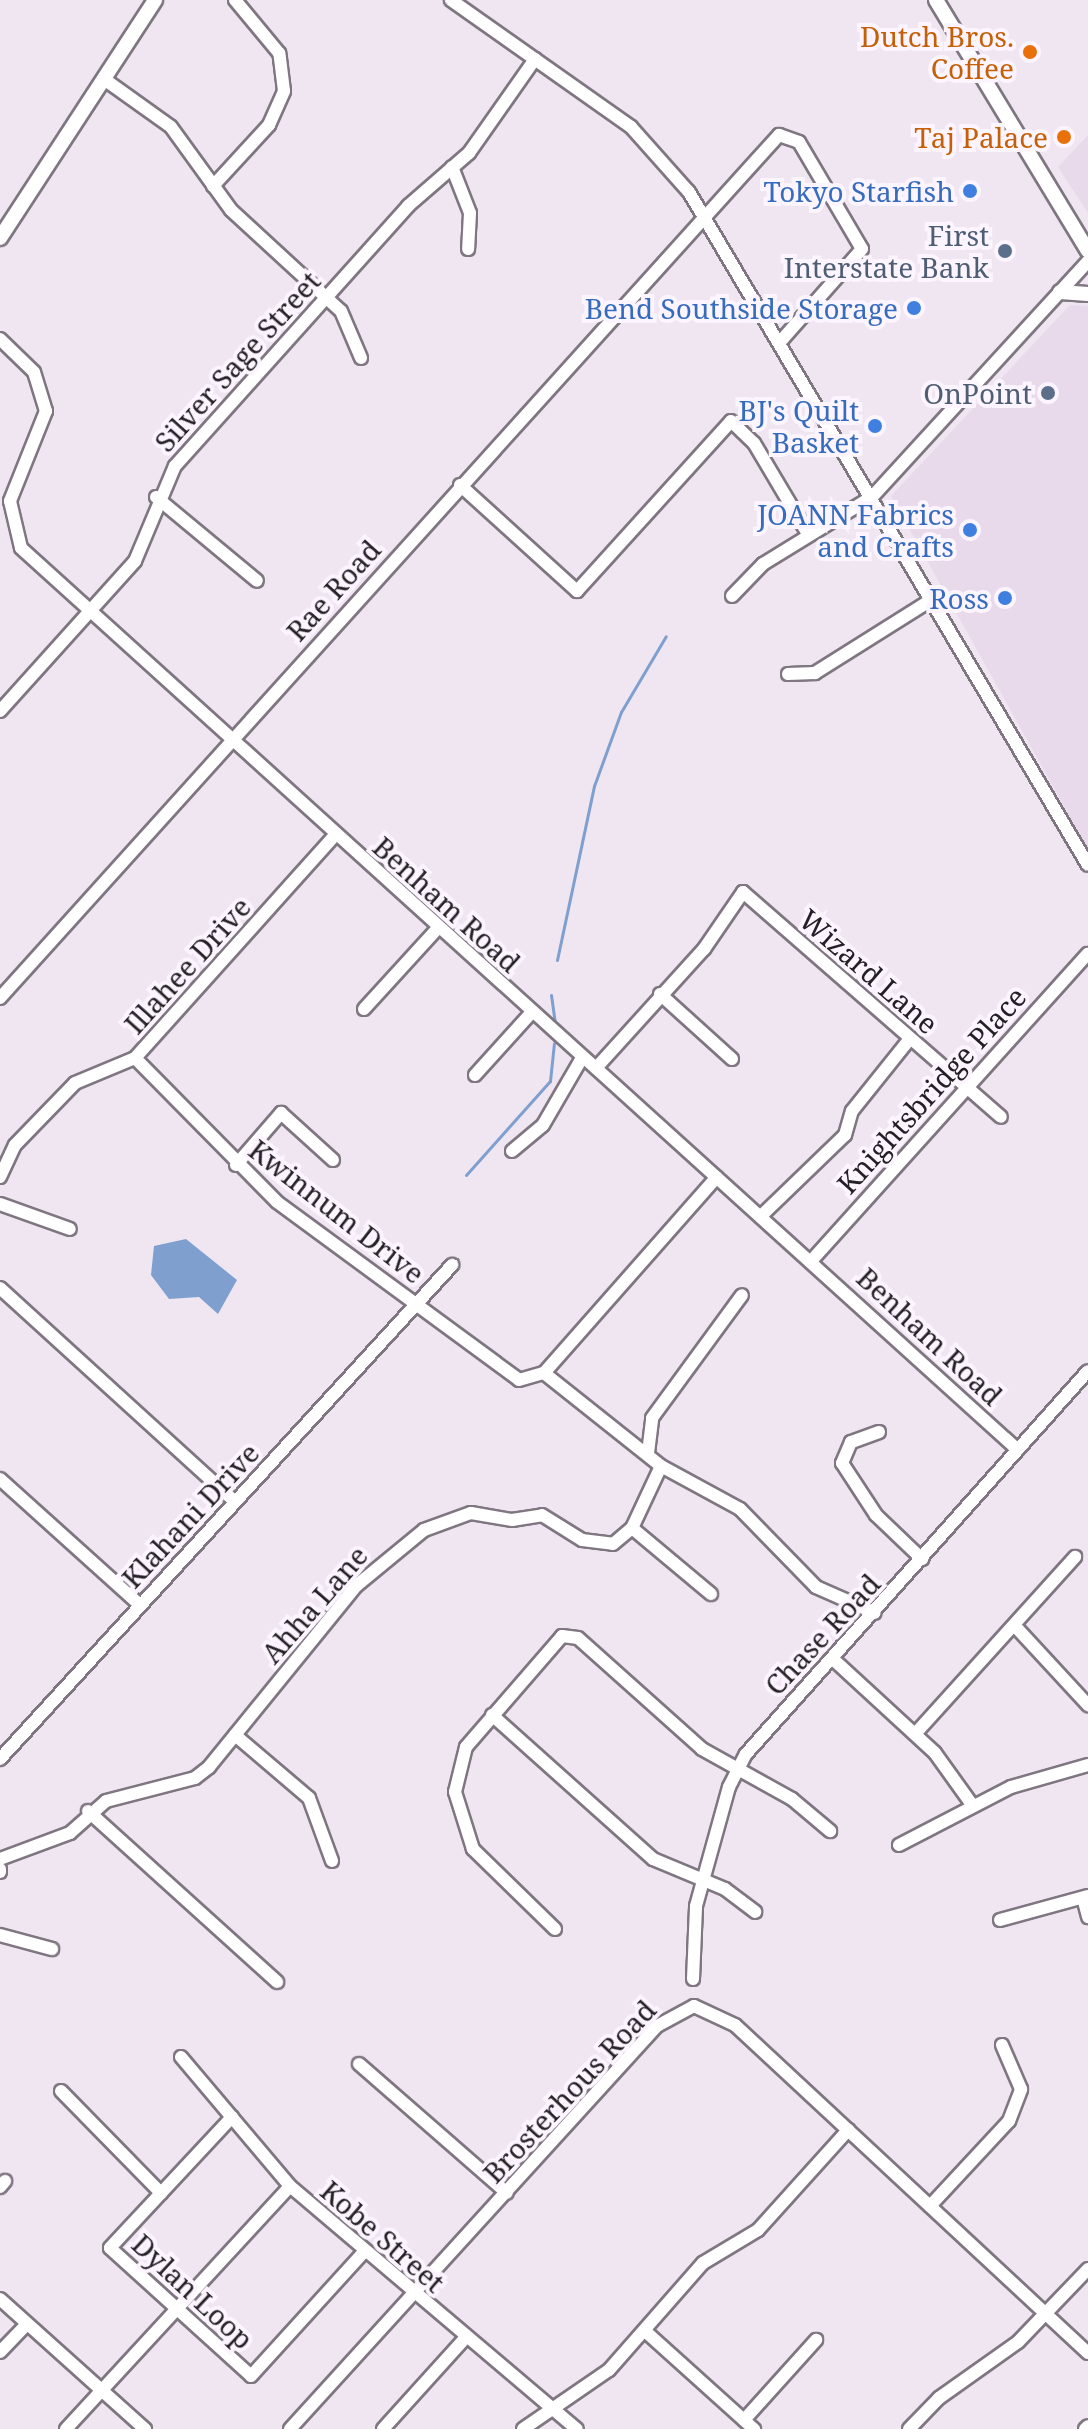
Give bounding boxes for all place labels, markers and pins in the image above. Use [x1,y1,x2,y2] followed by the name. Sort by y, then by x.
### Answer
[860,19,1014,85] place label: Dutch Bros. Coffee
[1021,43,1039,61] marker: Dutch Bros. Coffee
[914,120,1048,154] place label: Taj Palace
[1055,128,1073,146] marker: Taj Palace
[763,174,954,208] place label: Tokyo Starfish
[961,182,979,200] marker: Tokyo Starfish
[784,218,989,284] place label: First Interstate Bank
[996,242,1014,260] marker: First Interstate Bank
[585,291,898,325] place label: Bend Southside Storage
[905,299,923,317] marker: Bend Southside Storage
[923,376,1032,410] place label: OnPoint
[1039,384,1057,402] marker: OnPoint
[739,393,859,459] place label: BJ's Quilt Basket
[866,417,884,435] marker: BJ's Quilt Basket
[757,497,954,563] place label: JOANN Fabrics and Crafts
[961,521,979,539] marker: JOANN Fabrics and Crafts
[929,581,989,615] place label: Ross
[996,589,1014,607] marker: Ross

